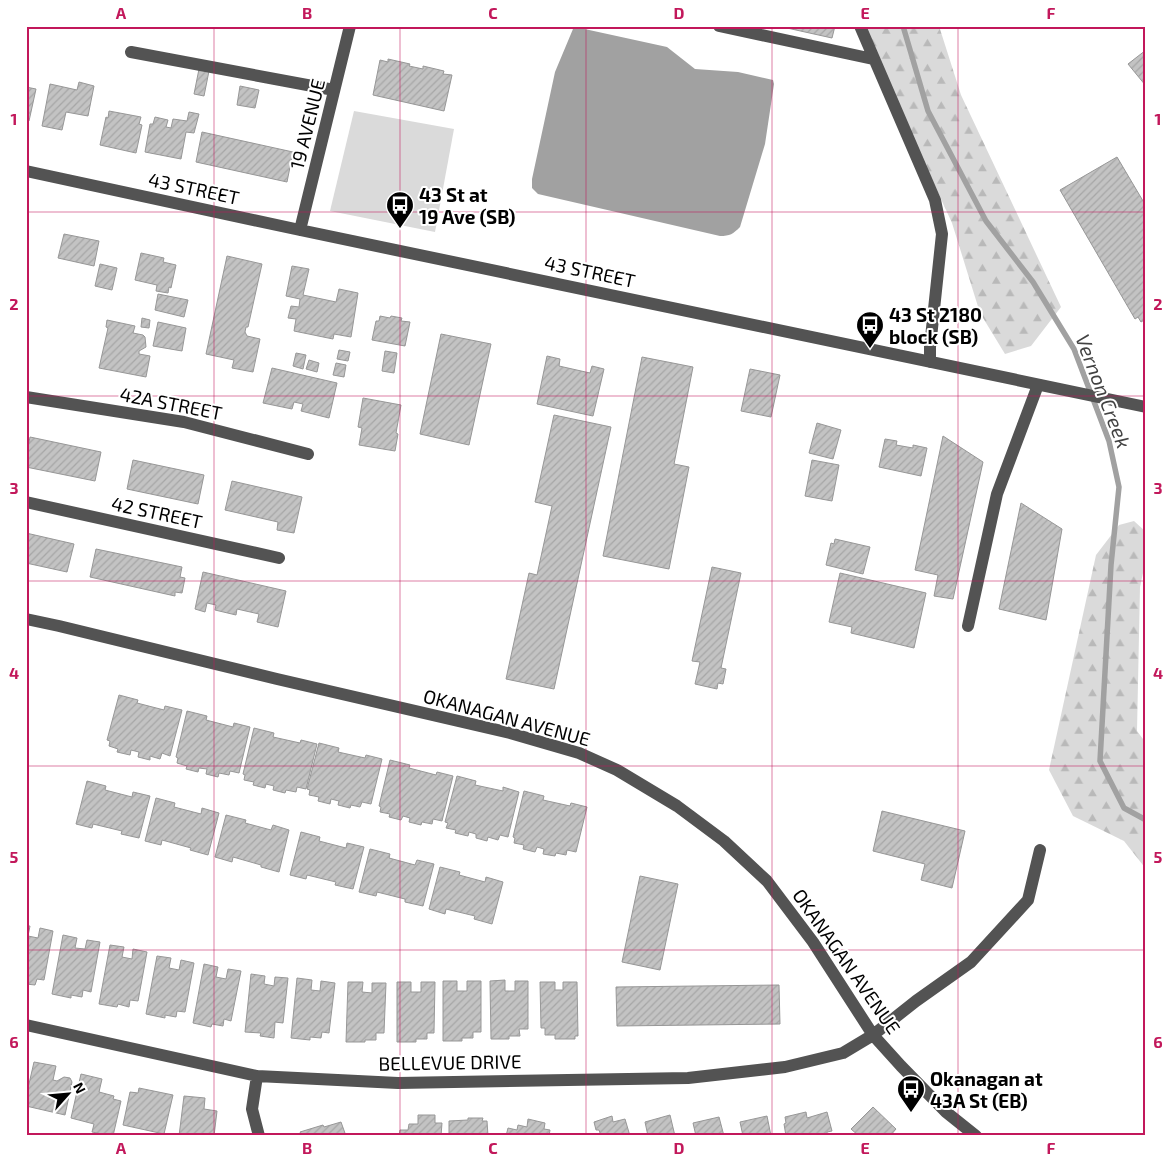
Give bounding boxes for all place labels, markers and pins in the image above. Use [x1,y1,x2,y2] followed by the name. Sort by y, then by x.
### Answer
[419,183,516,228] place label: 43 St at 19 Ave (SB)
[385,190,415,229] bus stop icon: 43 St at 19 Ave (SB)
[889,303,982,348] place label: 43 St 2180 block (SB)
[855,310,885,349] bus stop icon: 43 St 2180 block (SB)
[930,1067,1043,1112] place label: Okanagan at 43A St (EB)
[896,1074,926,1113] bus stop icon: Okanagan at 43A St (EB)

